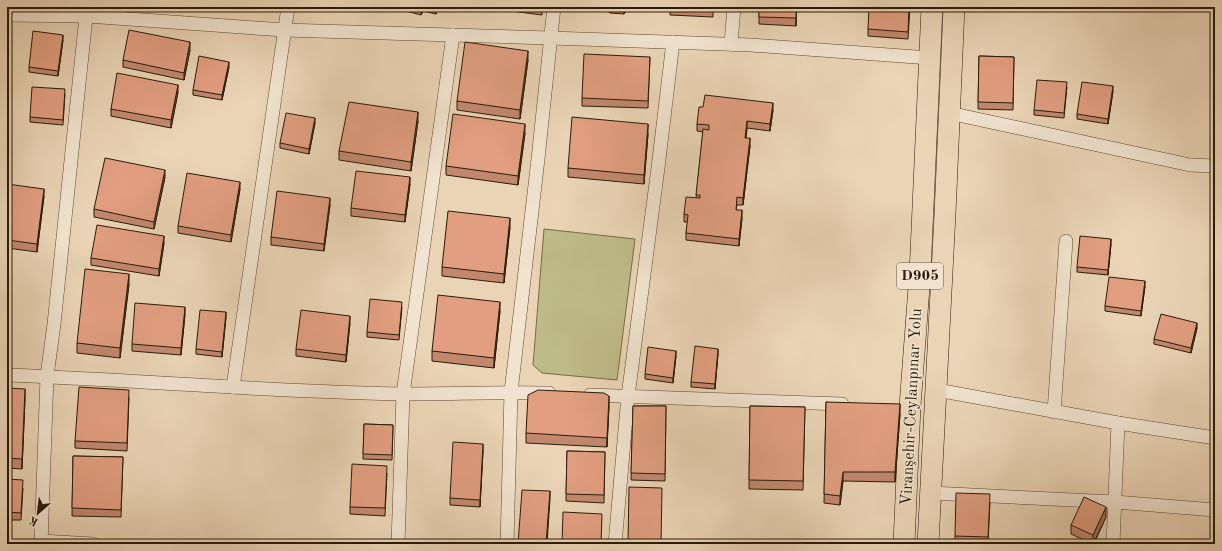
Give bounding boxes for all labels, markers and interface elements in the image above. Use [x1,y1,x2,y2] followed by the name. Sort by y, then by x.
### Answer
[897,263,943,289] road number: D905
[899,307,925,506] street label: Viranşehir-Ceylanpınar Yolu
[18,493,58,533] north arrow
[27,513,40,527] text: K

